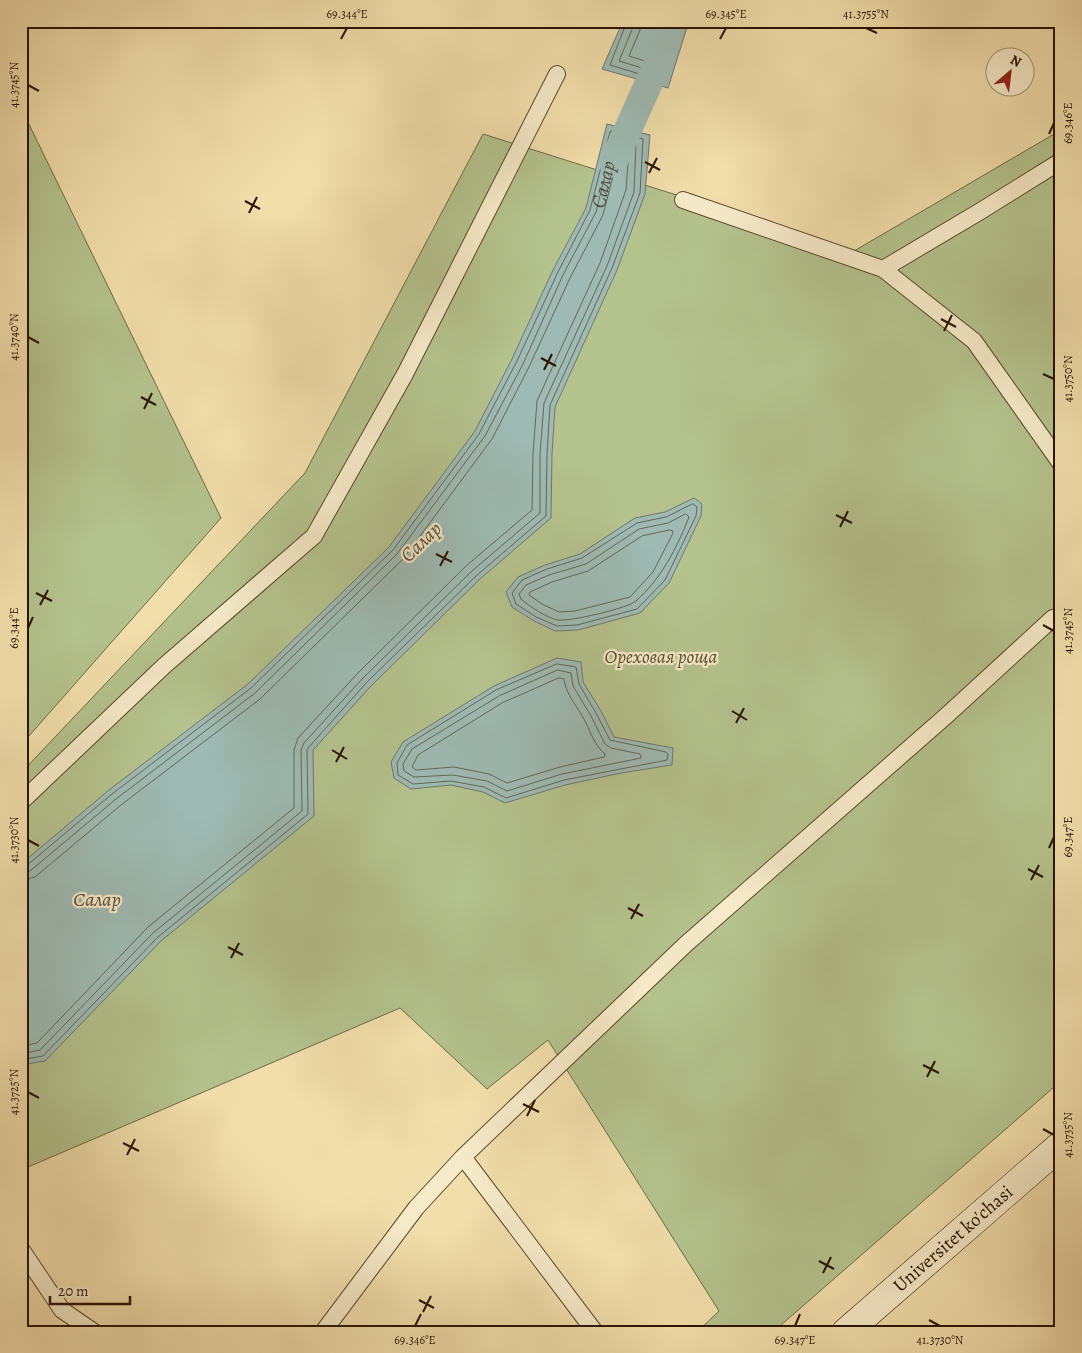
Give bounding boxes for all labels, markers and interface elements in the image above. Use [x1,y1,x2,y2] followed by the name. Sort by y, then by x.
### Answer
[326,6,368,22] text: 69.344°E
[706,6,746,22] text: 69.345°E
[843,6,889,22] text: 41.3755°N
[984,48,1034,98] north arrow
[1007,50,1025,72] text: N
[6,62,22,108] text: 41.3745°N
[1060,102,1076,144] text: 69.346°E
[584,158,622,211] water label: Салар
[6,313,22,361] text: 41.3740°N
[1060,355,1076,403] text: 41.3750°N
[394,516,448,568] water label: Салар
[6,607,22,649] text: 69.344°E
[1060,608,1076,654] text: 41.3745°N
[605,644,718,670] park label: Ореховая роща
[6,816,22,863] text: 41.3730°N
[1060,817,1076,857] text: 69.347°E
[73,886,121,913] water label: Салар
[6,1068,22,1115] text: 41.3725°N
[1060,1112,1076,1158] text: 41.3735°N
[888,1179,1019,1298] street label: Universitet ko'chasi
[50,1273,130,1305] scale bar
[58,1281,89,1301] text: 20 m
[394,1332,436,1348] text: 69.346°E
[775,1332,815,1348] text: 69.347°E
[917,1332,964,1348] text: 41.3730°N

